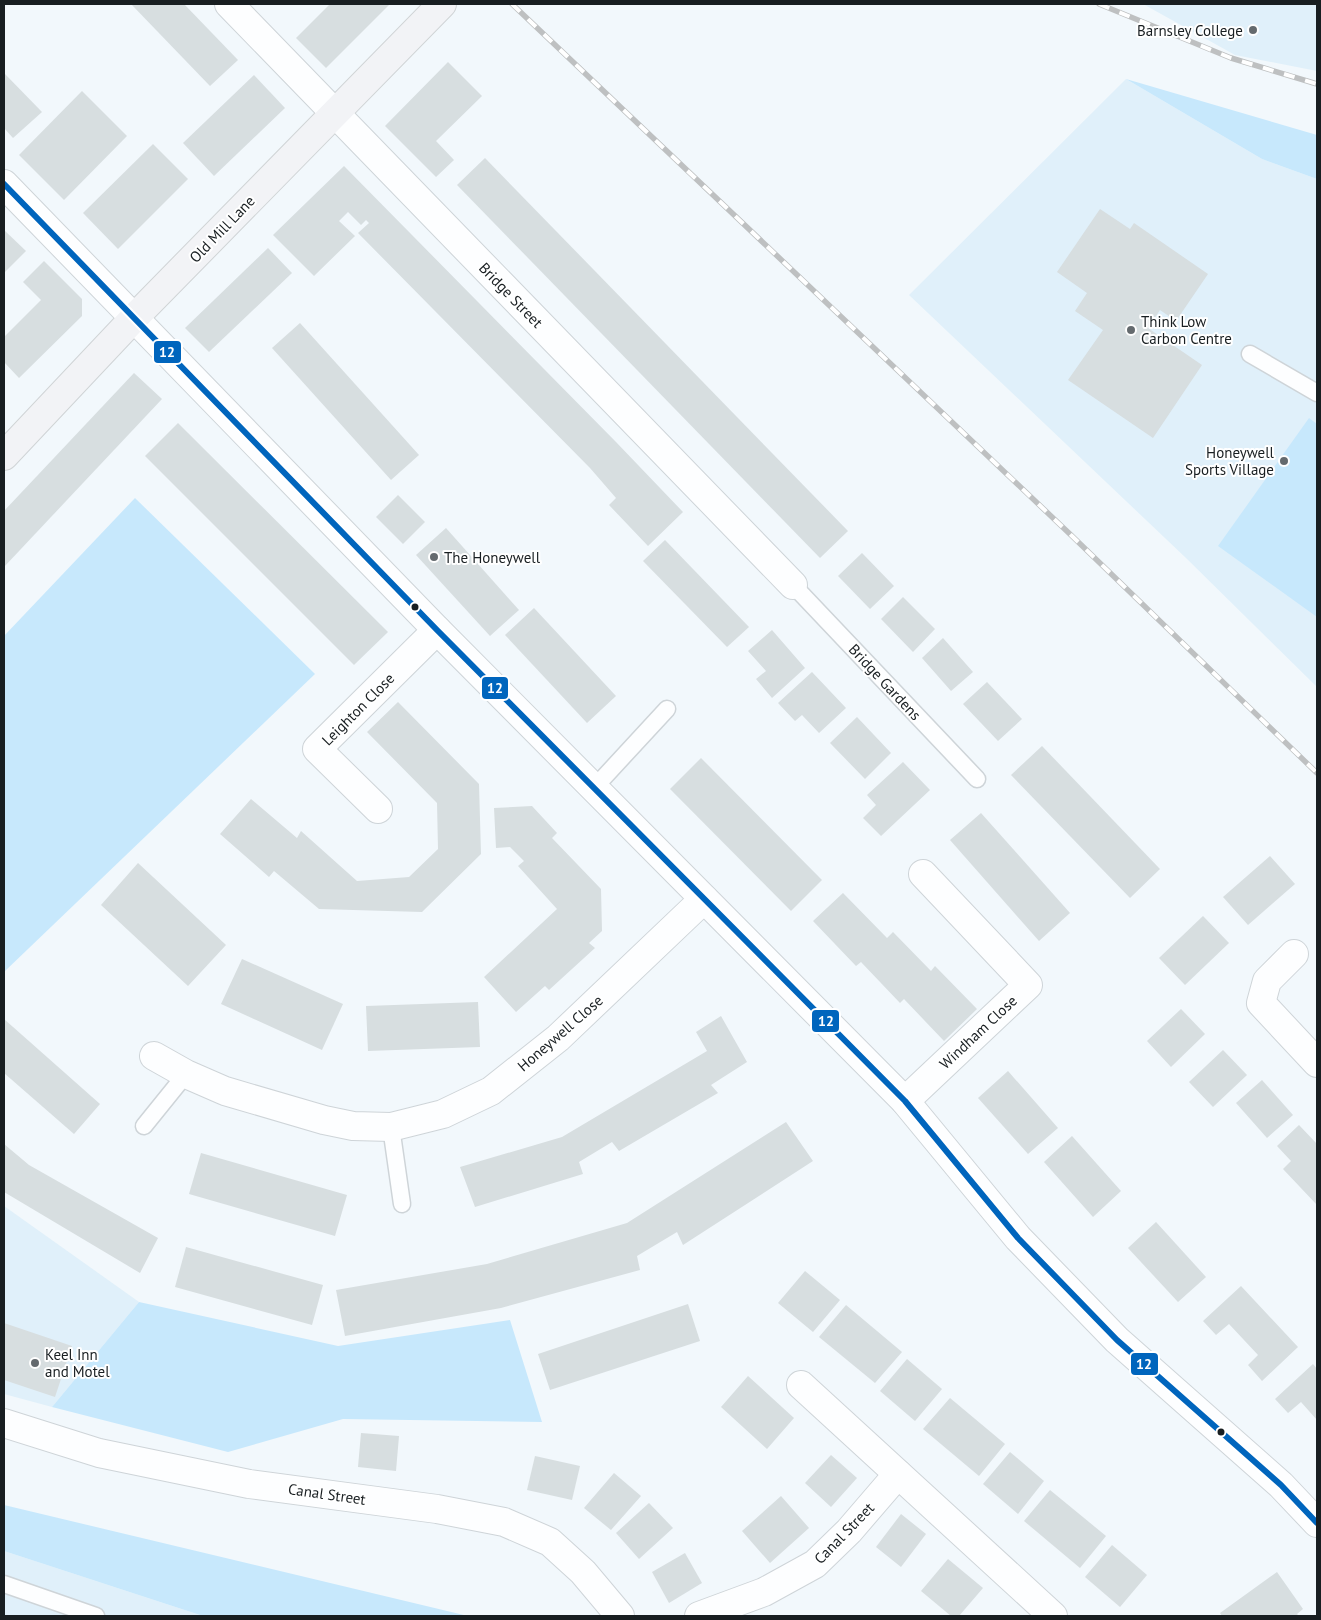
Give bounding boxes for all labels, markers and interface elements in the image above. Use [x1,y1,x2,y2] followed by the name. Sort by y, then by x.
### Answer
[1137,21,1243,40] place label: Barnsley College
[1247,24,1259,36] marker: Barnsley College
[185,191,259,267] street label: Old Mill Lane
[475,258,547,332] street label: Bridge Street
[1141,312,1232,348] place label: Think Low Carbon Centre
[1125,324,1137,336] marker: Think Low Carbon Centre
[153,340,182,364] line badge: 12
[159,343,175,361] text: 12
[1185,443,1275,479] place label: Honeywell Sports Village
[1278,455,1290,467] marker: Honeywell Sports Village
[444,548,541,567] place label: The Honeywell
[428,551,440,563] marker: The Honeywell
[410,602,420,612] unlabelled marker
[845,640,925,724] street label: Bridge Gardens
[318,669,398,749] street label: Leighton Close
[481,676,509,700] line badge: 12
[487,679,503,697] text: 12
[513,991,607,1075] street label: Honeywell Close
[935,991,1021,1073] street label: Windham Close
[811,1009,840,1033] line badge: 12
[818,1012,834,1030] text: 12
[45,1345,110,1381] place label: Keel Inn and Motel
[1130,1352,1159,1376] line badge: 12
[1136,1355,1152,1373] text: 12
[29,1357,41,1369] marker: Keel Inn and Motel
[1216,1427,1226,1437] unlabelled marker
[287,1479,367,1509] street label: Canal Street
[810,1498,878,1568] street label: Canal Street

